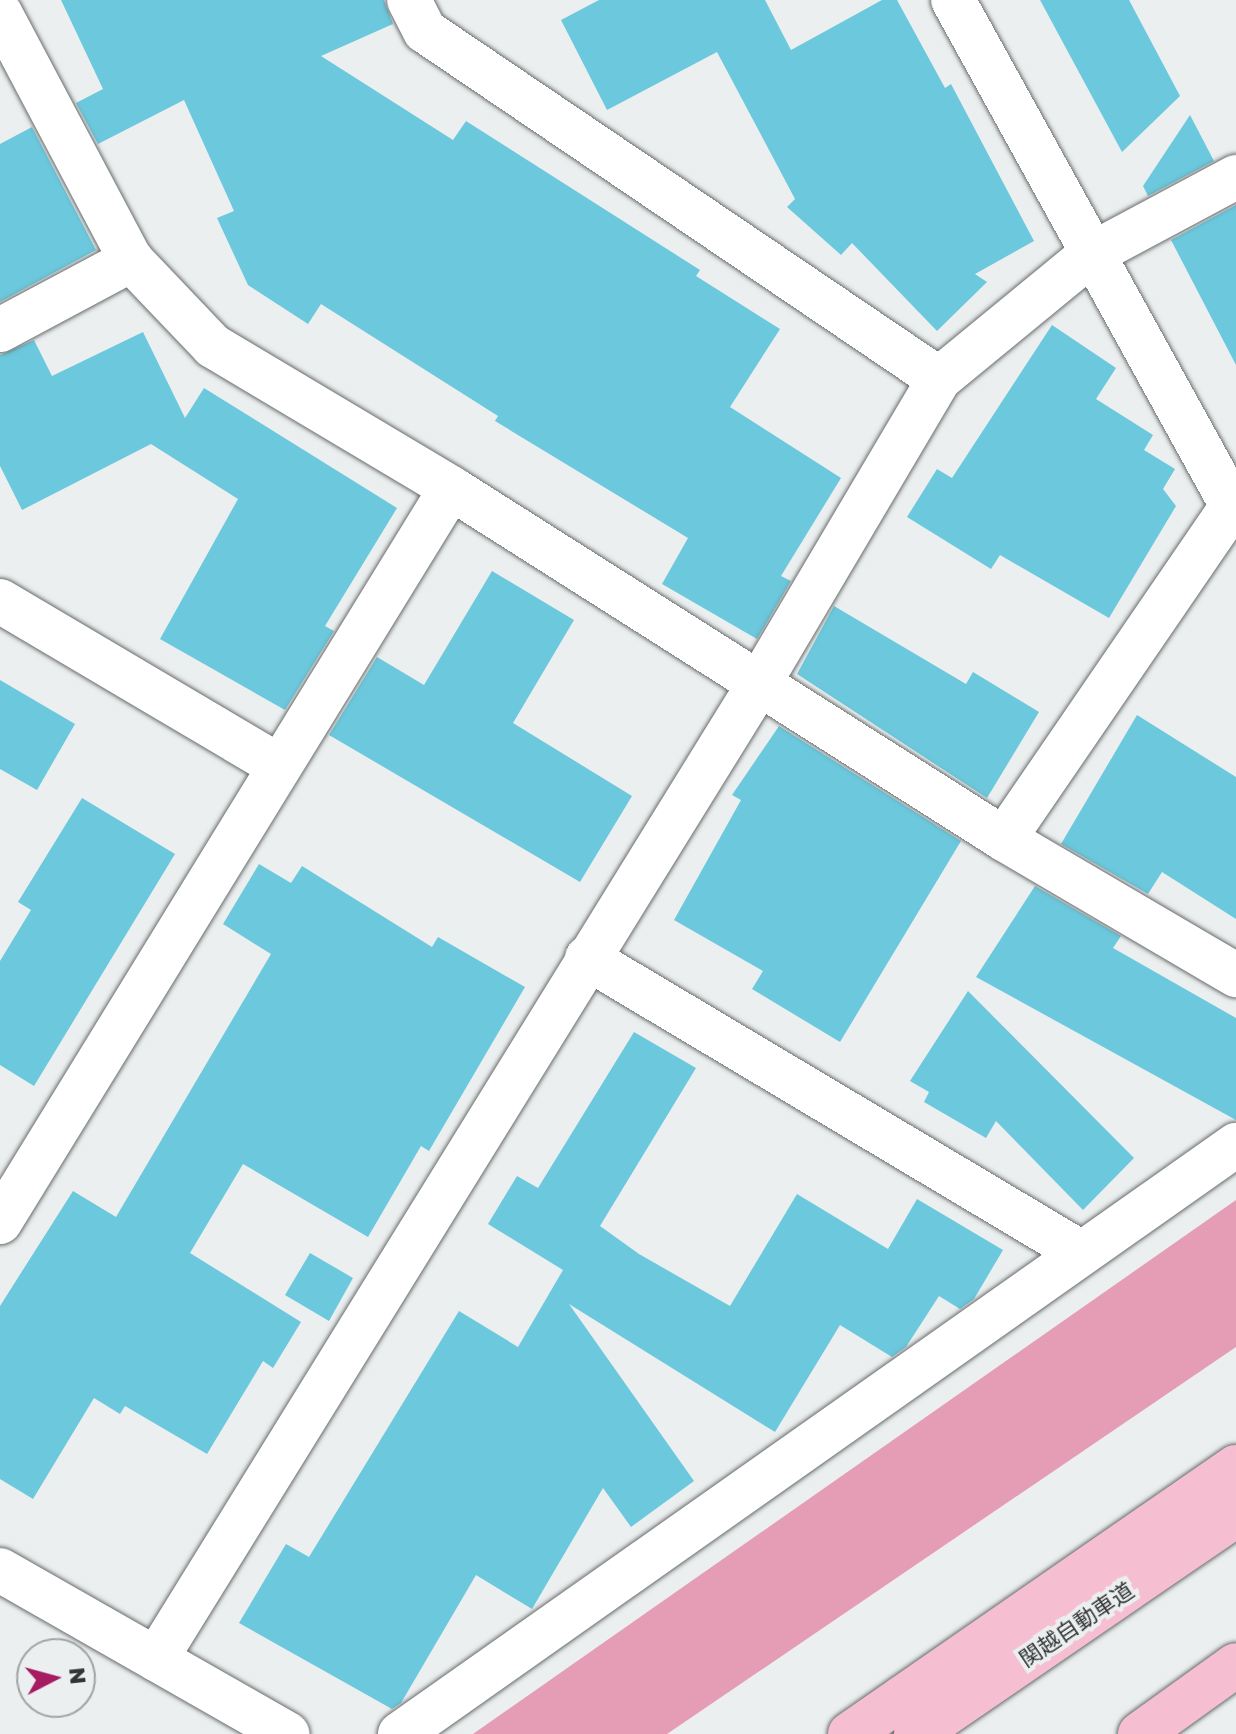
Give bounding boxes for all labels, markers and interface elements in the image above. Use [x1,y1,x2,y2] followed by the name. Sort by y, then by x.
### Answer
[1014,1576,1138,1672] street label: 関越自動車道
[16,1638,96,1718] north arrow
[64,1666,93,1685] text: N

